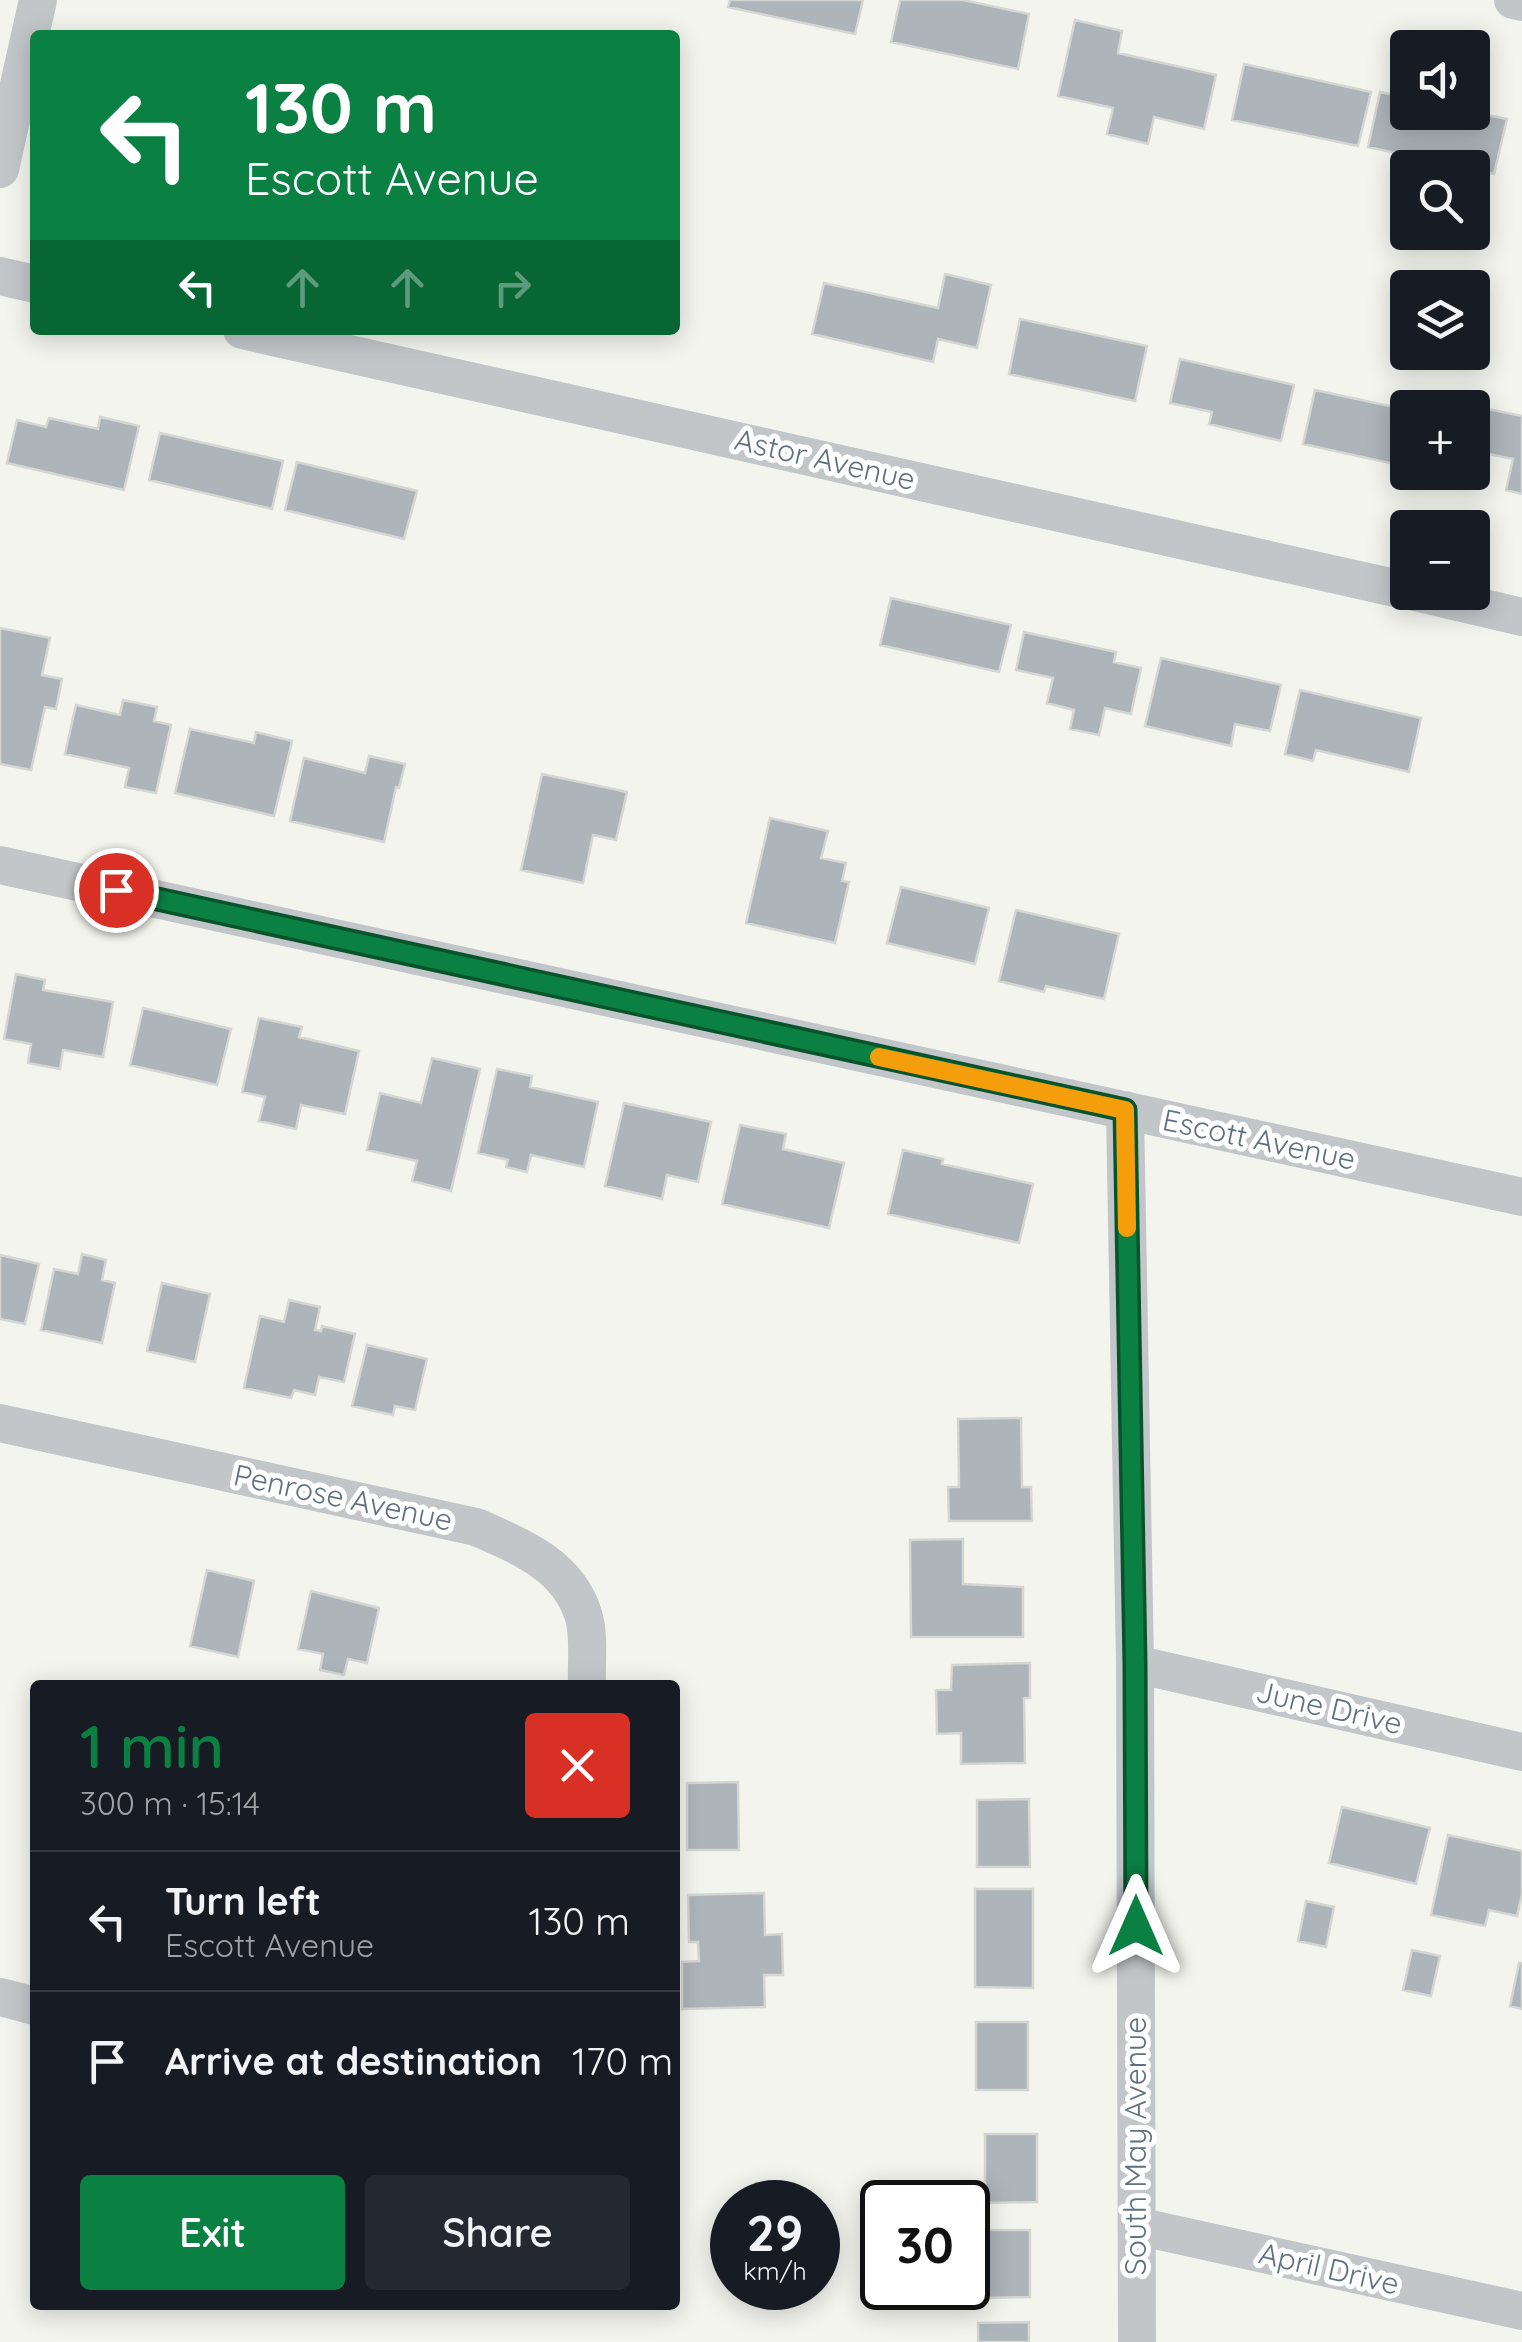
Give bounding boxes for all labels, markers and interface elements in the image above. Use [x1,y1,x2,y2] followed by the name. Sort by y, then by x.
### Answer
[1390,30,1490,610] map controls
[1390,30,1490,130] button: sound
[245,63,437,151] text: 130 m
[80,70,210,200] icon: left
[245,150,539,206] text: Escott Avenue
[1390,150,1490,250] button: search
[170,260,225,315] icon: left
[275,260,330,315] icon: ahead
[380,260,435,315] icon: ahead
[485,260,540,315] icon: right
[1390,270,1490,370] button: layers
[1390,390,1490,490] button: +
[731,420,919,498] street label: Astor Avenue
[1390,510,1490,610] button: −
[74,848,159,933] pin
[89,863,144,918] icon: arrive
[1159,1100,1359,1178] street label: Escott Avenue
[230,1455,456,1539] street label: Penrose Avenue
[1252,1672,1406,1742] street label: June Drive
[80,1708,224,1783] text: 1 min
[525,1713,630,1818] button: close
[80,1783,260,1823] text: 300 m · 15:14
[1084,1874,1188,1978] position arrow
[165,1877,321,1925] text: Turn left
[80,1894,135,1949] icon: left
[528,1897,630,1945] text: 130 m
[165,1925,374,1965] text: Escott Avenue
[1116,2017,1154,2275] street label: South May Avenue
[80,2034,135,2089] icon: arrive
[165,2037,542,2085] text: Arrive at destination
[572,2037,673,2085] text: 170 m
[80,2175,345,2290] button: Exit
[365,2175,630,2290] button: Share
[860,2180,990,2310] speed limit sign: 30
[747,2201,803,2264] text: 29
[1255,2233,1403,2303] street label: April Drive
[743,2255,807,2286] text: km/h

